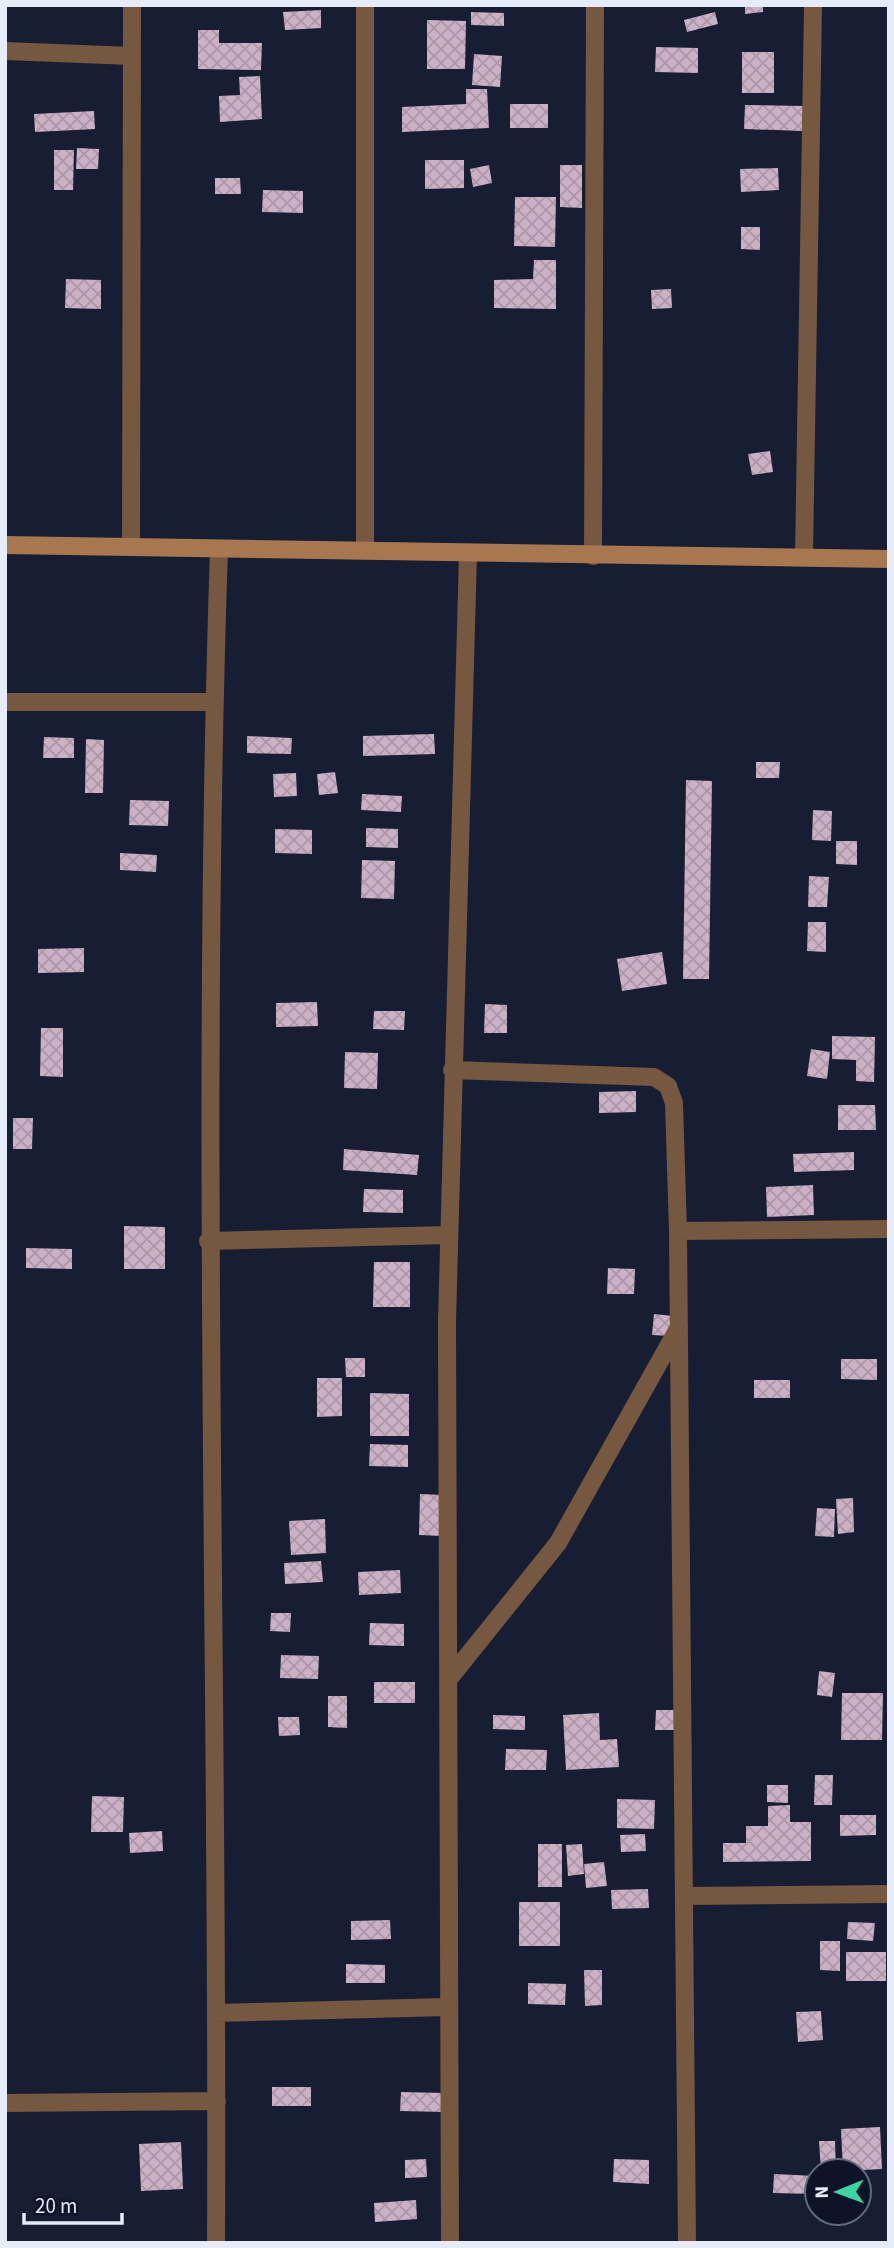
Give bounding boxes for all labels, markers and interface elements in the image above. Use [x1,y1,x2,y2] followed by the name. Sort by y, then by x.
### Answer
[803,2157,873,2227] north arrow
[24,2182,122,2226] scale bar
[809,2186,836,2199] text: N
[35,2191,77,2221] text: 20 m

